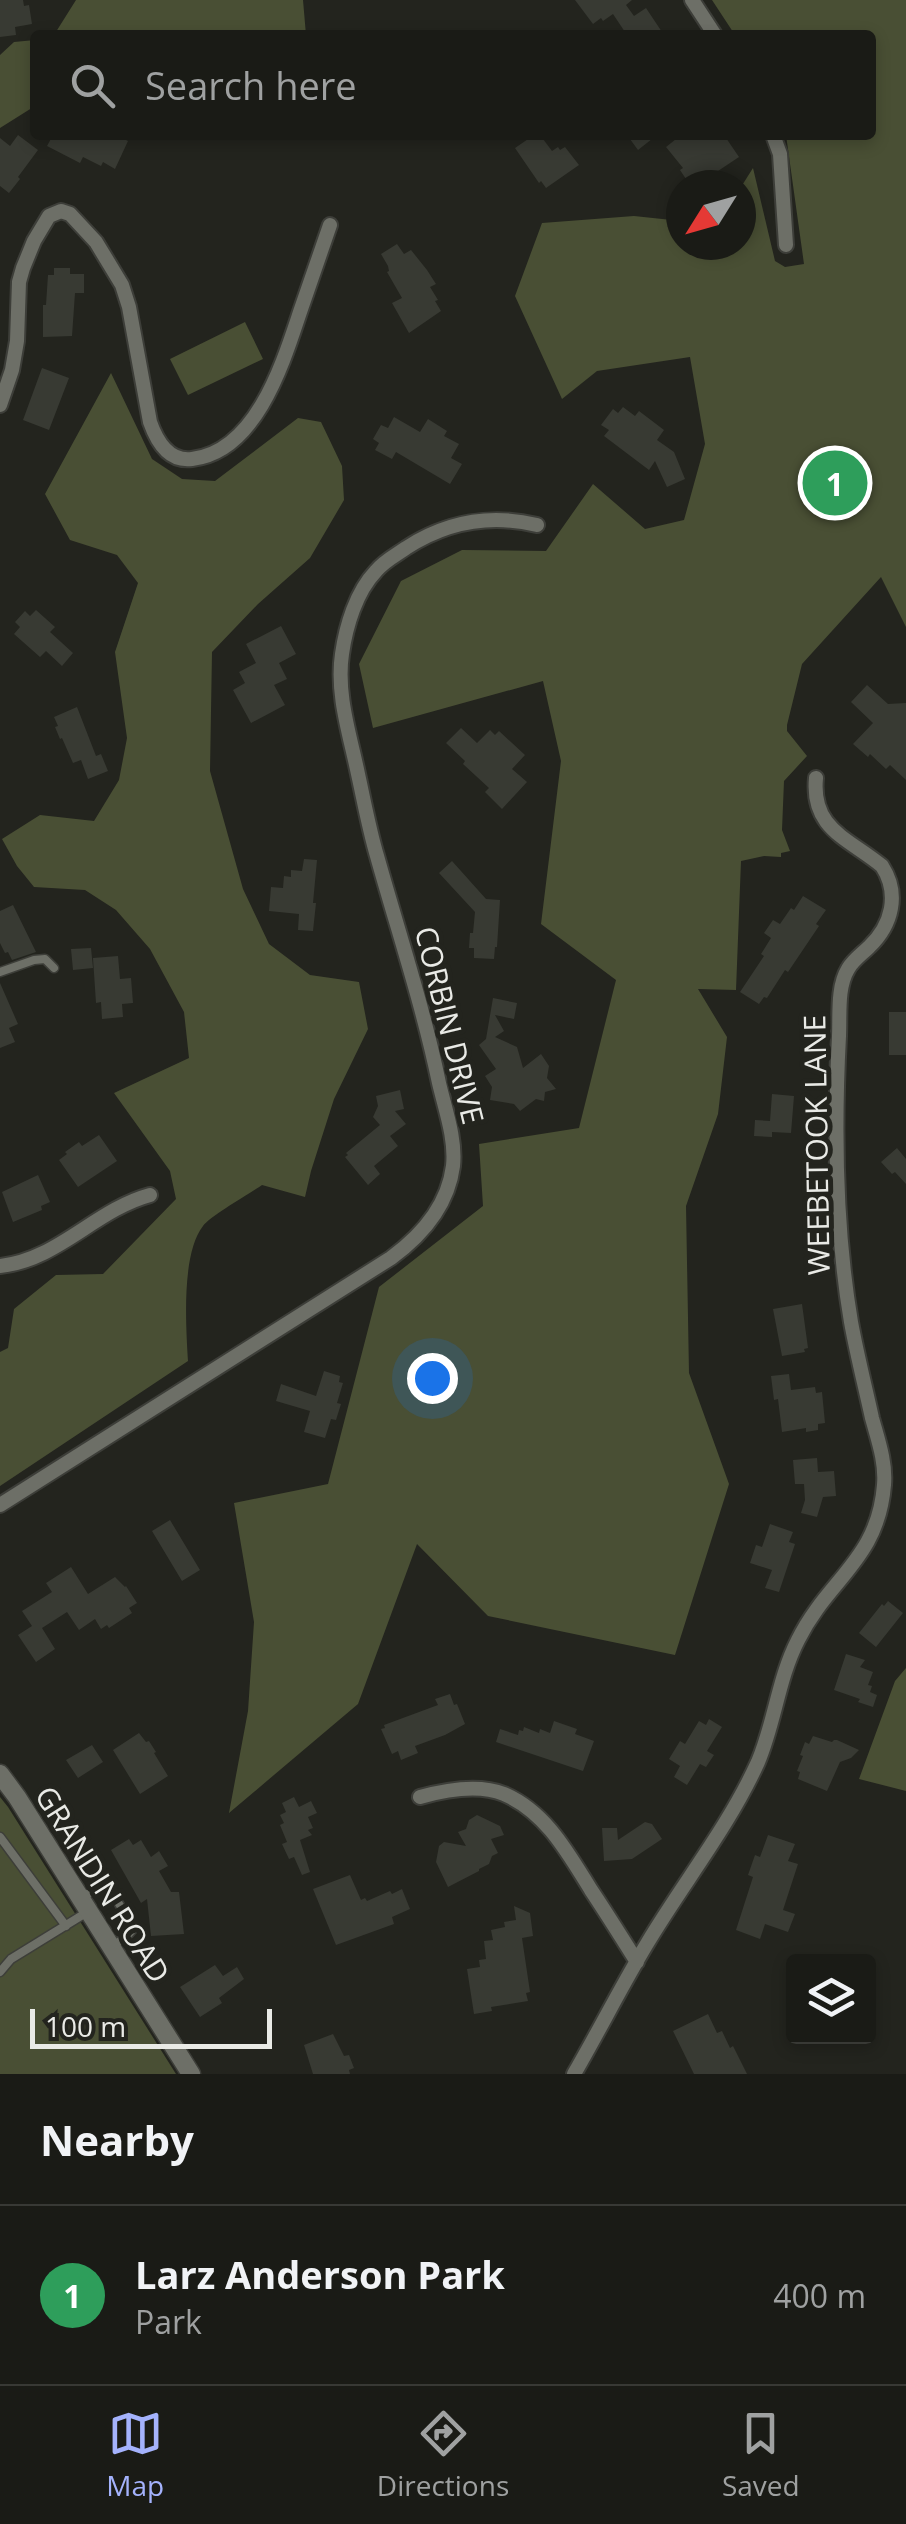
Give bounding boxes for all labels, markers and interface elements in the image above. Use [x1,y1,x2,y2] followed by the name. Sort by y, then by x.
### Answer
[30,30,876,140] search box
[65,58,120,113] icon: search
[145,59,357,111] text: Search here
[666,170,756,260] north arrow
[802,446,868,520] pin: 1
[406,922,494,1128] street label: CORBIN DRIVE
[793,1014,839,1276] street label: WEEBETOOK LANE
[407,1353,458,1404] your location
[26,1778,180,1990] street label: GRANDIN ROAD
[786,1954,876,2044] map controls
[786,1954,876,2044] button: layers
[30,2004,272,2048] scale bar
[45,2007,126,2045] text: 100 m
[40,2111,194,2168] text: Nearby
[135,2248,505,2300] text: Larz Anderson Park
[63,2274,82,2317] text: 1
[773,2274,866,2317] text: 400 m
[135,2300,202,2343] text: Park
[106,2406,164,2504] tab: Map
[377,2406,509,2504] tab: Directions
[722,2406,800,2504] tab: Saved

